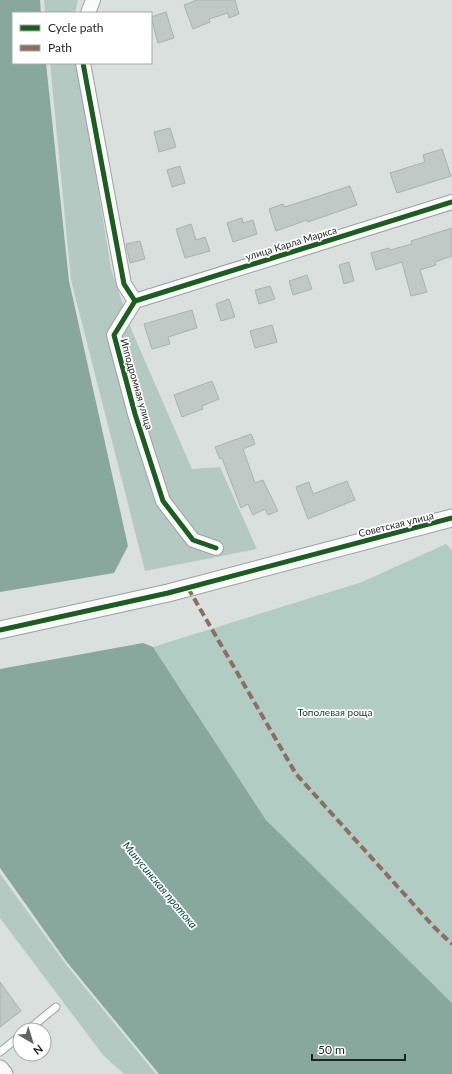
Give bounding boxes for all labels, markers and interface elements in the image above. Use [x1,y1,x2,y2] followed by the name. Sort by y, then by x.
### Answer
[12,12,152,64] legend
[48,20,103,35] text: Cycle path
[48,40,72,55] text: Path
[244,223,338,263] street label: улица Карла Маркса
[118,337,156,431] street label: Ипподромная улица
[357,509,435,539] street label: Советская улица
[298,706,373,718] park label: Тополевая роща
[120,839,201,931] water label: Минусинская протока
[12,1022,52,1062] north arrow
[312,1036,405,1062] scale bar
[318,1042,345,1057] text: 50 m
[31,1043,46,1058] text: N

